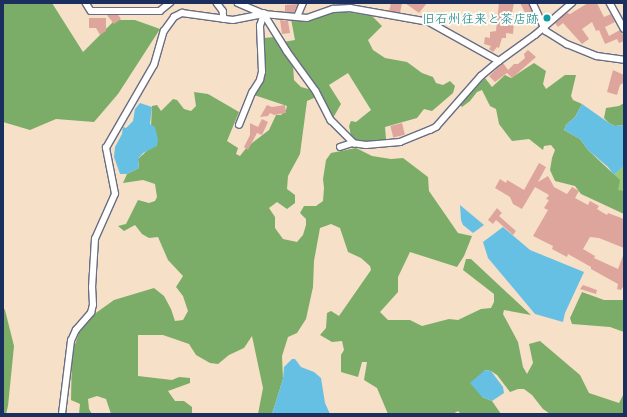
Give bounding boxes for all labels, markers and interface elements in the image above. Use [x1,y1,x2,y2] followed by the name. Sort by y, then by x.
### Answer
[422,10,539,26] place label: 旧石州往来と茶店跡
[542,13,552,23] marker: 旧石州往来と茶店跡

